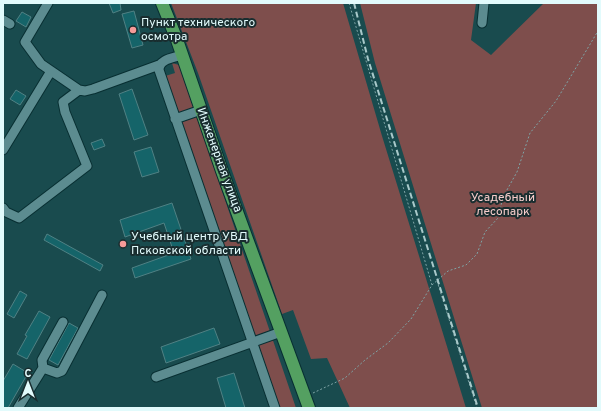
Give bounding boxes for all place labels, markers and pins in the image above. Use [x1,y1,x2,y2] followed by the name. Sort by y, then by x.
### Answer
[141,15,255,45] place label: Пункт технического осмотра
[128,25,138,35] marker: Пункт технического осмотра
[131,229,248,259] place label: Учебный центр УВД Псковской области
[118,239,128,249] marker: Учебный центр УВД Псковской области

